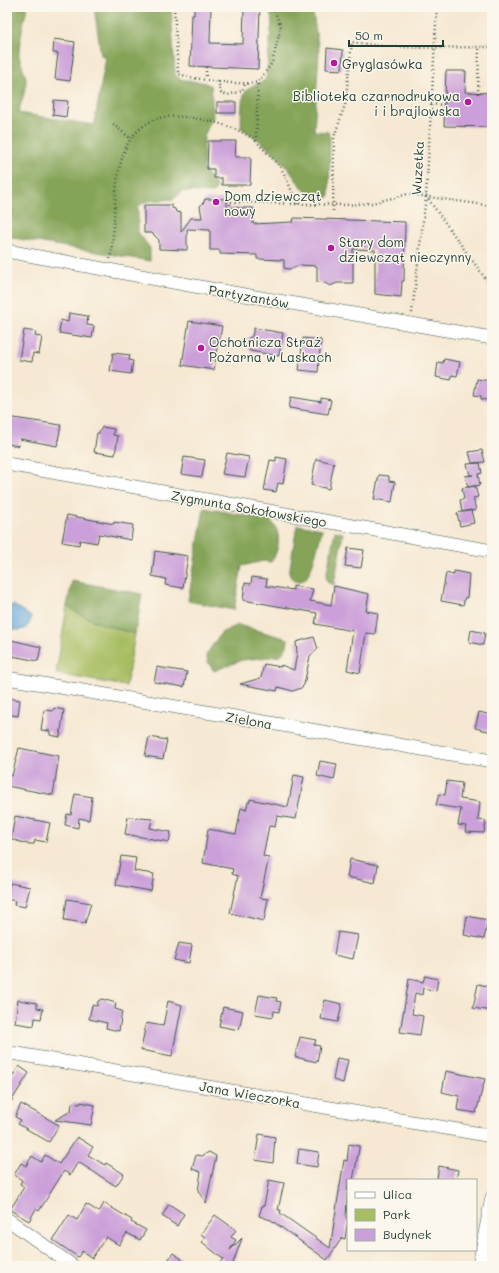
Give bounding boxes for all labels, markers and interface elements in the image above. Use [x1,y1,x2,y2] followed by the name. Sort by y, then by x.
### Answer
[349,22,443,48] scale bar
[355,27,383,43] text: 50 m
[342,55,423,72] place label: Gryglasówka
[329,58,339,68] marker: Gryglasówka
[293,87,460,119] place label: Biblioteka czarnodrukowa i i brajlowska
[463,97,473,107] marker: Biblioteka czarnodrukowa i i brajlowska
[407,140,427,196] street label: Wuzetka
[224,187,322,219] place label: Dom dziewcząt nowy
[211,197,221,207] marker: Dom dziewcząt nowy
[339,233,472,265] place label: Stary dom dziewcząt nieczynny
[326,243,336,253] marker: Stary dom dziewcząt nieczynny
[208,281,290,311] street label: Partyzantów
[209,333,331,365] place label: Ochotnicza Straż Pożarna w Laskach
[196,343,206,353] marker: Ochotnicza Straż Pożarna w Laskach
[170,486,328,530] street label: Zygmunta Sokołowskiego
[224,708,274,732] street label: Zielona
[198,1077,302,1111] street label: Jana Wieczorka
[347,1179,477,1251] legend
[383,1186,412,1202] text: Ulica
[383,1206,410,1222] text: Park
[383,1226,431,1242] text: Budynek

